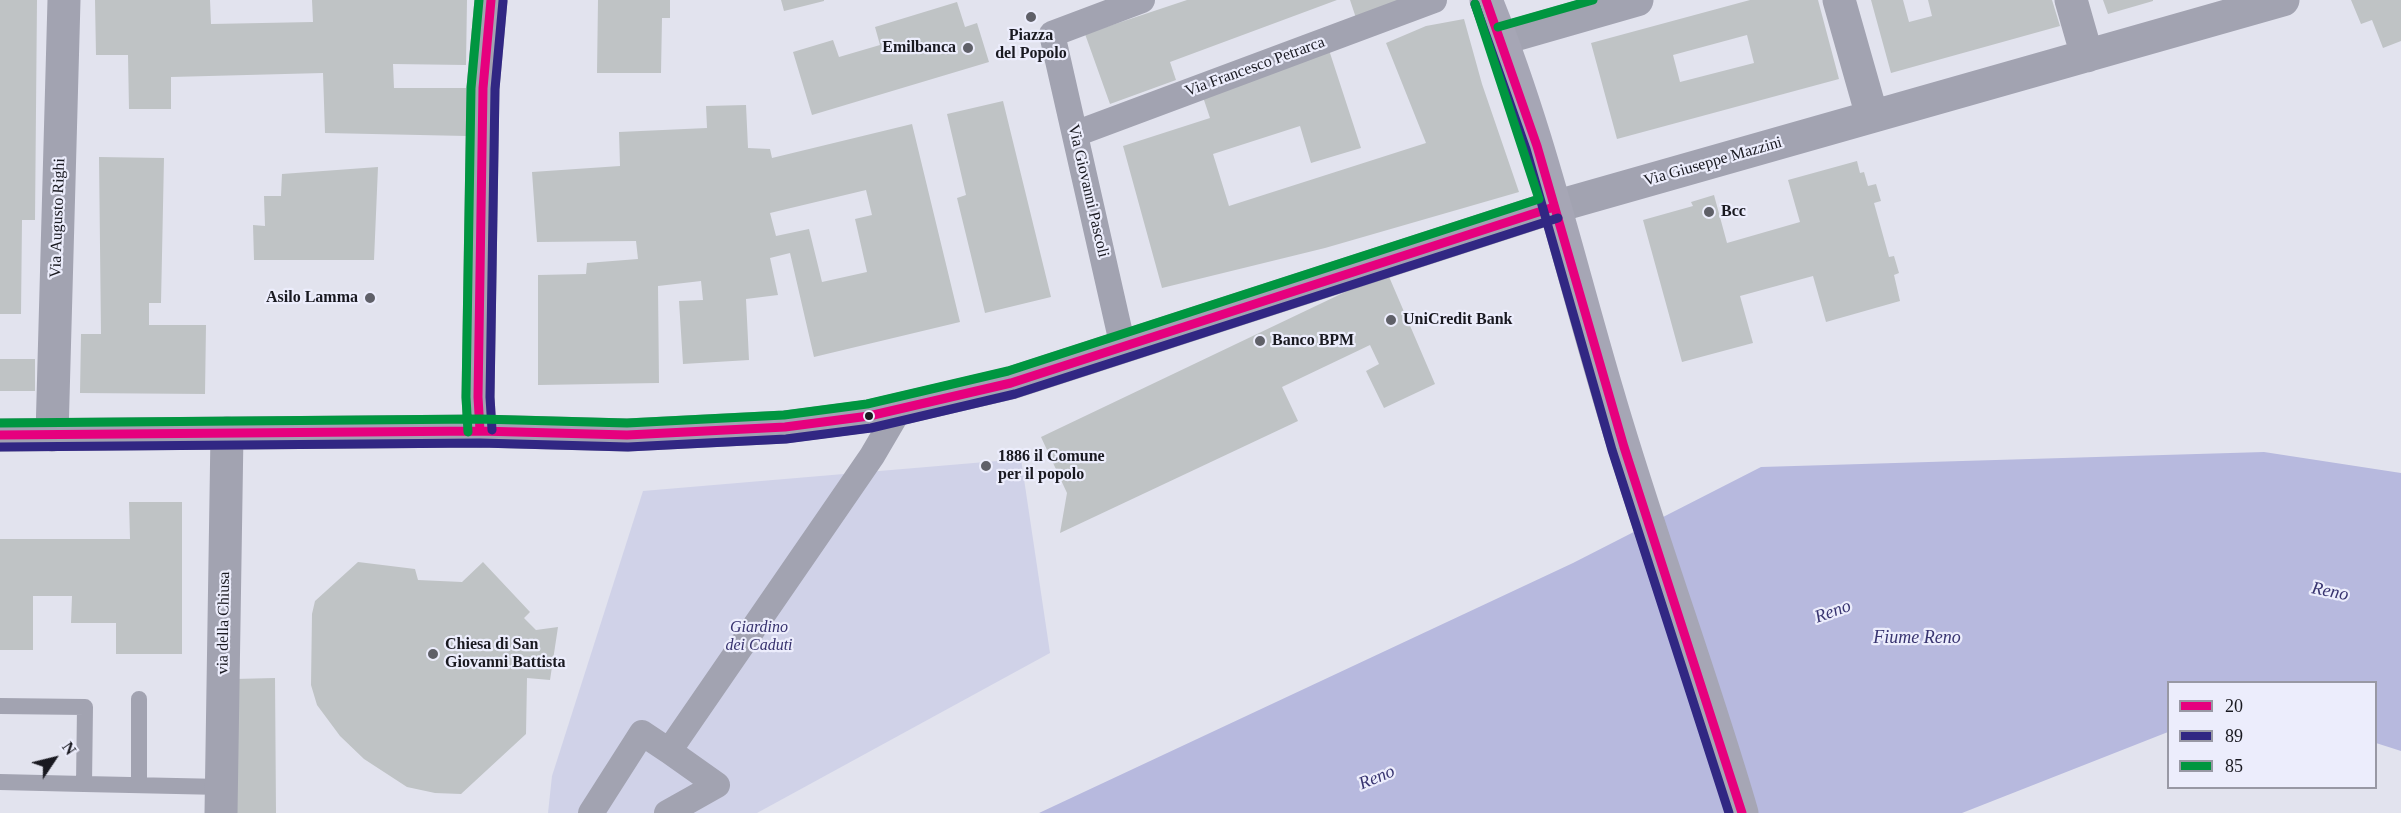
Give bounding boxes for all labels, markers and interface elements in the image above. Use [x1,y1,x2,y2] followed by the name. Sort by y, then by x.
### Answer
[1024,10,1038,24] marker: Piazza del Popolo
[995,26,1067,64] place label: Piazza del Popolo
[1182,33,1328,101] street label: Via Francesco Petrarca
[882,38,956,58] place label: Emilbanca
[961,41,975,55] marker: Emilbanca
[1063,123,1113,259] street label: Via Giovanni Pascoli
[1642,133,1784,191] street label: Via Giuseppe Mazzini
[46,158,70,278] street label: Via Augusto Righi
[1721,202,1746,222] place label: Bcc
[1702,205,1716,219] marker: Bcc
[266,288,358,308] place label: Asilo Lamma
[363,291,377,305] marker: Asilo Lamma
[1403,310,1513,330] place label: UniCredit Bank
[1384,313,1398,327] marker: UniCredit Bank
[1272,331,1354,351] place label: Banco BPM
[1253,334,1267,348] marker: Banco BPM
[863,410,875,422] unlabelled marker
[998,447,1105,485] place label: 1886 il Comune per il popolo
[979,459,993,473] marker: 1886 il Comune per il popolo
[214,571,234,675] street label: via della Chiusa
[2310,578,2350,606] water label: Reno
[1812,596,1854,628] water label: Reno
[725,618,793,656] park label: Giardino dei Caduti
[1873,627,1961,649] water label: Fiume Reno
[445,635,565,673] place label: Chiesa di San Giovanni Battista
[426,647,440,661] marker: Chiesa di San Giovanni Battista
[2167,681,2377,789] legend
[2225,696,2243,716] text: 20
[2225,726,2243,746] text: 89
[24,729,84,789] north arrow
[59,739,79,758] text: N
[2225,756,2243,776] text: 85
[1356,761,1398,795] water label: Reno

